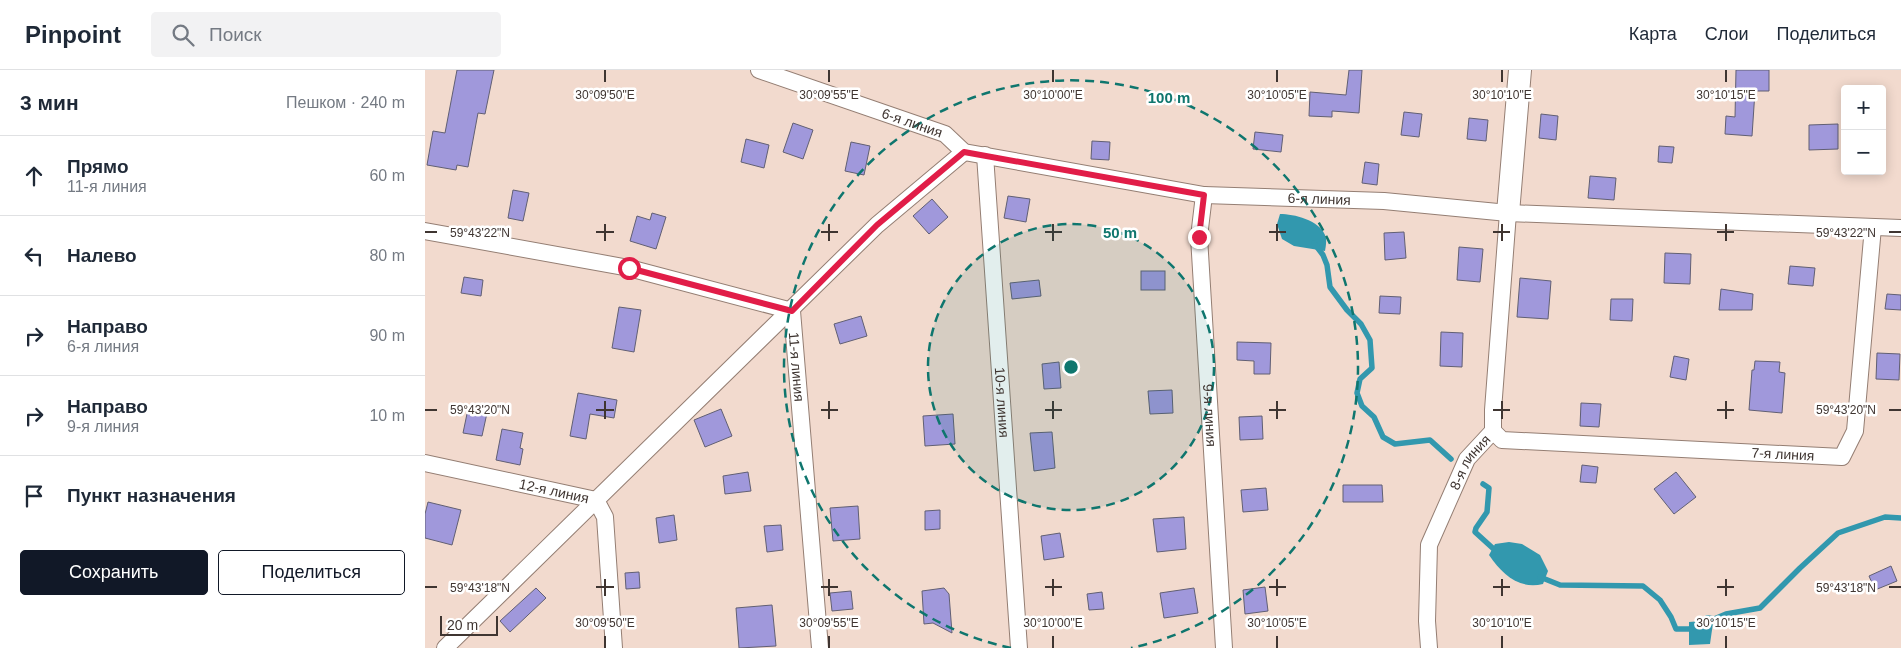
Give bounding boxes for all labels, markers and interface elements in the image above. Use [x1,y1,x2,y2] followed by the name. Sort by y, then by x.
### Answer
[151,12,501,57] search box
[25,21,121,48] text: Pinpoint
[169,21,197,49] icon: search
[209,24,262,45] text: Поиск
[1629,24,1677,44] text: Карта
[1705,24,1749,44] text: Слои
[1777,24,1876,44] text: Поделиться
[1841,85,1886,175] map controls
[1841,85,1886,130] button: +
[575,88,635,102] text: 30°09'50"E
[799,88,859,102] text: 30°09'55"E
[1023,88,1083,102] text: 30°10'00"E
[1247,88,1307,102] text: 30°10'05"E
[1472,88,1532,102] text: 30°10'10"E
[1696,88,1756,102] text: 30°10'15"E
[1148,89,1190,106] text: 100 m
[20,91,79,114] text: 3 мин
[286,94,405,111] text: Пешком · 240 m
[880,105,945,141] street label: 6-я линия
[1841,130,1886,175] button: −
[67,156,129,177] text: Прямо
[20,162,48,190] icon: ahead
[369,167,405,184] text: 60 m
[67,178,147,195] text: 11-я линия
[1287,190,1351,208] street label: 6-я линия
[1103,224,1137,241] text: 50 m
[450,226,510,240] text: 59°43'22"N
[1188,226,1211,249] route end
[1816,226,1876,240] text: 59°43'22"N
[20,242,48,270] icon: left
[67,245,137,266] text: Налево
[369,247,405,264] text: 80 m
[618,257,641,280] route start
[67,316,148,337] text: Направо
[20,322,48,350] icon: right
[369,327,405,344] text: 90 m
[786,331,808,402] street label: 11-я линия
[67,338,139,355] text: 6-я линия
[1062,358,1080,376] centre of rings
[992,366,1012,438] street label: 10-я линия
[1200,383,1220,447] street label: 9-я линия
[67,396,148,417] text: Направо
[20,402,48,430] icon: right
[450,403,510,417] text: 59°43'20"N
[1816,403,1876,417] text: 59°43'20"N
[369,407,405,424] text: 10 m
[67,418,139,435] text: 9-я линия
[1446,431,1494,492] street label: 8-я линия
[1751,444,1815,464] street label: 7-я линия
[518,476,590,506] street label: 12-я линия
[20,482,48,510] icon: arrive
[67,485,236,506] text: Пункт назначения
[20,550,208,595] button: Сохранить
[218,550,405,595] button: Поделиться
[450,581,510,595] text: 59°43'18"N
[1816,581,1876,595] text: 59°43'18"N
[440,613,497,636] scale bar
[575,616,635,630] text: 30°09'50"E
[799,616,859,630] text: 30°09'55"E
[1023,616,1083,630] text: 30°10'00"E
[1247,616,1307,630] text: 30°10'05"E
[1472,616,1532,630] text: 30°10'10"E
[1696,616,1756,630] text: 30°10'15"E
[447,617,478,633] text: 20 m

